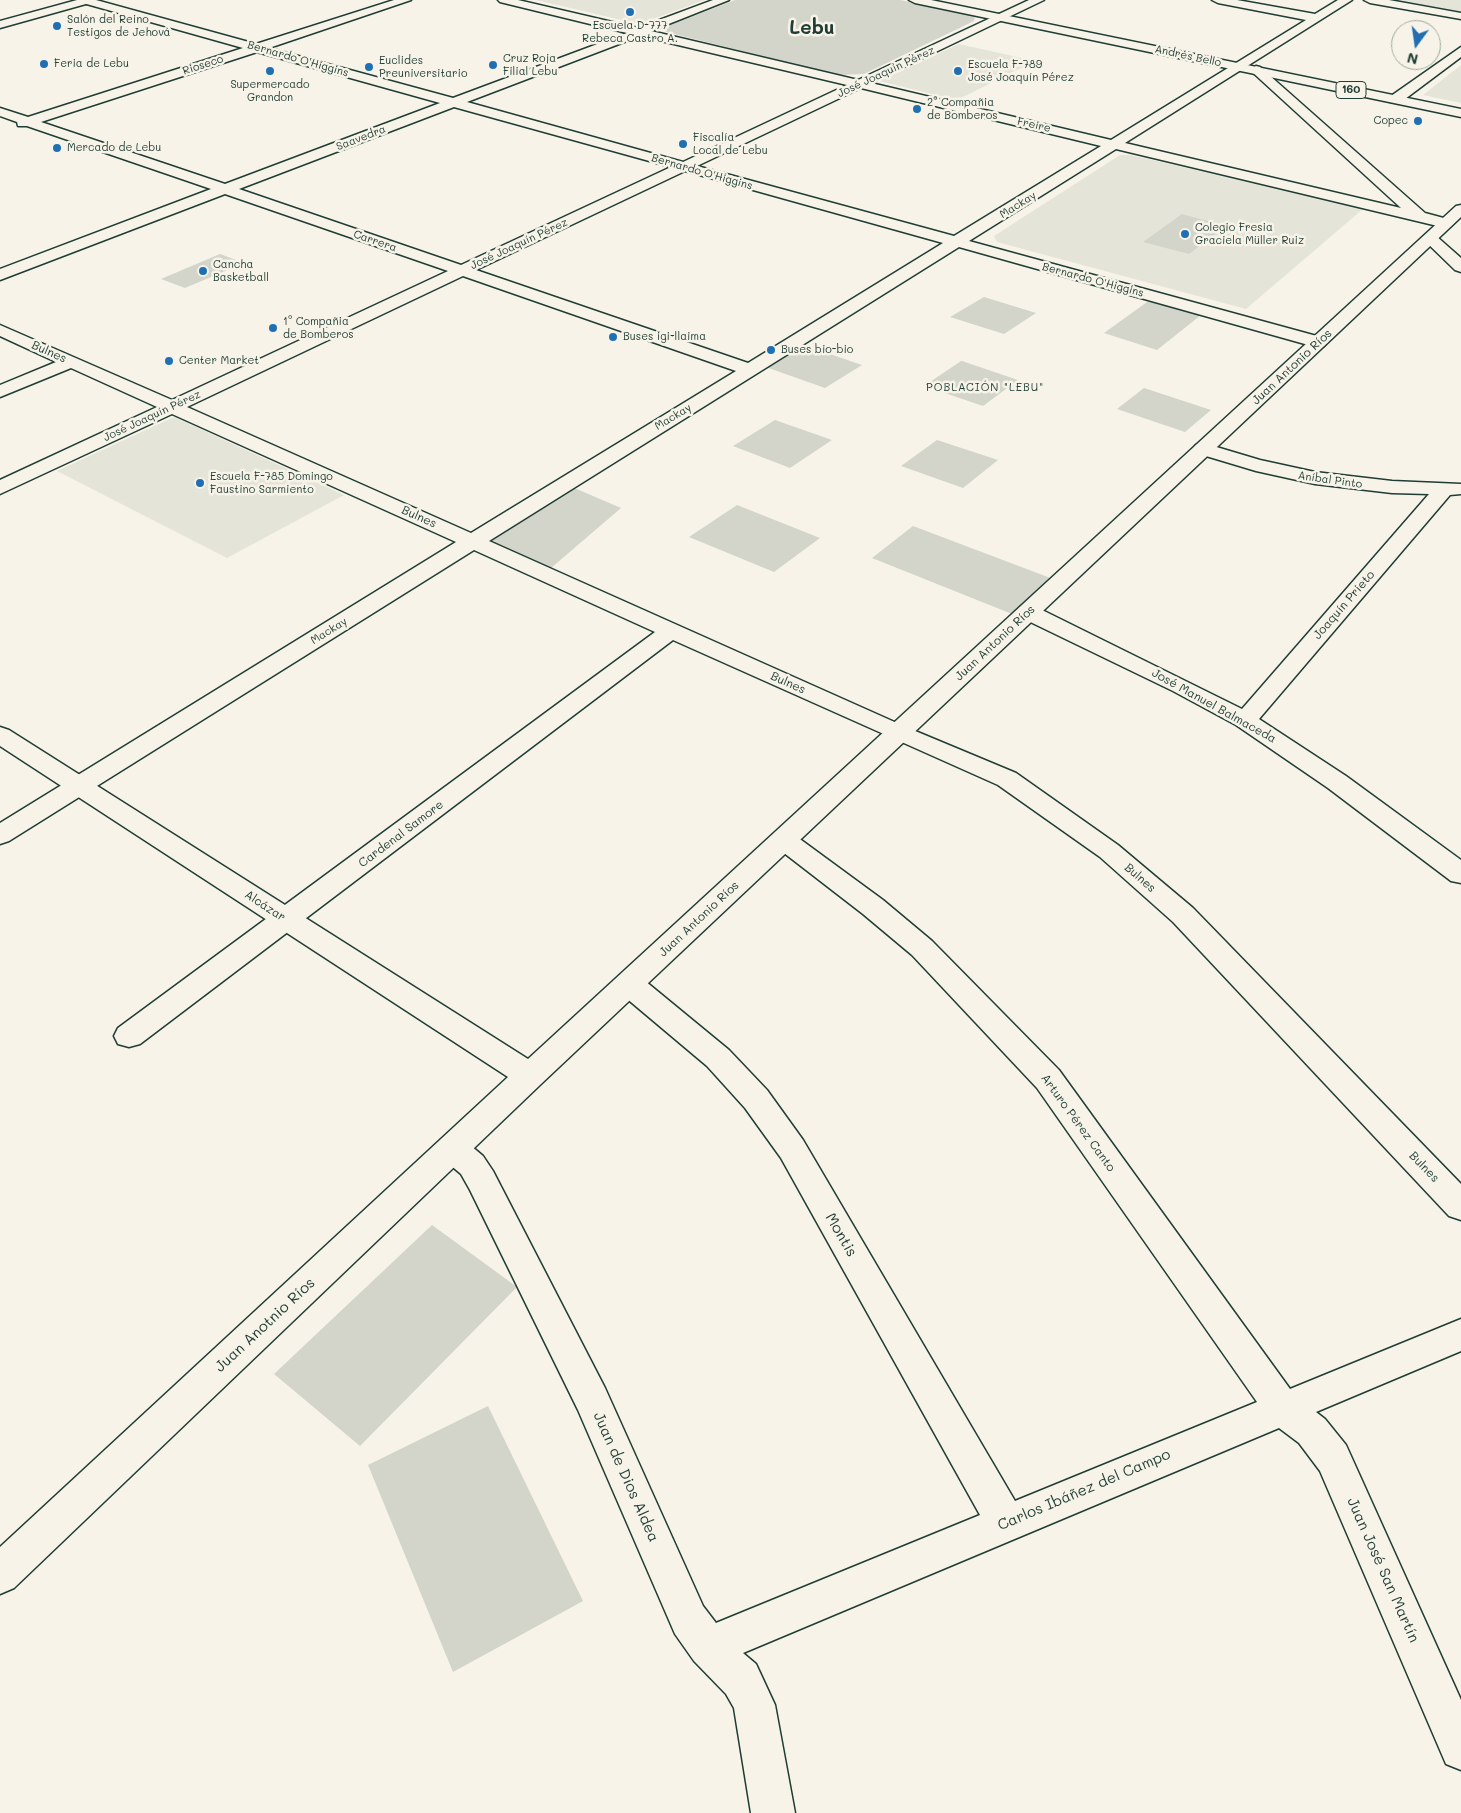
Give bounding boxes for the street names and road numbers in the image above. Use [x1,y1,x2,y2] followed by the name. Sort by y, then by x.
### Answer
[246,38,350,80] street label: Bernardo O'Higgins
[1153,42,1223,70] street label: Andrés Bello
[835,44,937,100] street label: José Joaquín Pérez
[181,52,225,78] street label: Rioseco
[1336,82,1366,98] road number: 160
[1016,115,1052,135] street label: Freire
[334,123,388,153] street label: Saavedra
[650,151,754,193] street label: Bernardo O'Higgins
[997,189,1039,221] street label: Mackay
[468,216,570,272] street label: José Joaquín Pérez
[352,227,398,255] street label: Carrera
[1041,260,1145,300] street label: Bernardo O'Higgins
[1249,326,1335,408] street label: Juan Antonio Ríos
[29,338,69,366] street label: Bulnes
[101,388,203,444] street label: José Joaquín Pérez
[652,401,694,433] street label: Mackay
[1297,469,1363,491] street label: Aníbal Pinto
[399,503,439,531] street label: Bulnes
[1310,568,1378,642] street label: Joaquín Prieto
[952,602,1038,684] street label: Juan Antonio Ríos
[308,615,350,647] street label: Mackay
[1149,666,1279,746] street label: José Manuel Balmaceda
[768,669,808,697] street label: Bulnes
[356,797,446,871] street label: Cardenal Samore
[1121,860,1159,896] street label: Bulnes
[656,878,742,960] street label: Juan Antonio Ríos
[242,887,288,925] street label: Alcázar
[1038,1071,1118,1175] street label: Arturo Pérez Canto
[1406,1149,1442,1185] street label: Bulnes
[821,1210,861,1260] street label: Montis
[211,1274,319,1376] street label: Juan Anotnio Ríos
[589,1409,663,1545] street label: Juan de Dios Aldea
[995,1445,1173,1535] street label: Carlos Ibáñez del Campo
[1343,1495,1423,1645] street label: Juan José San Martín

